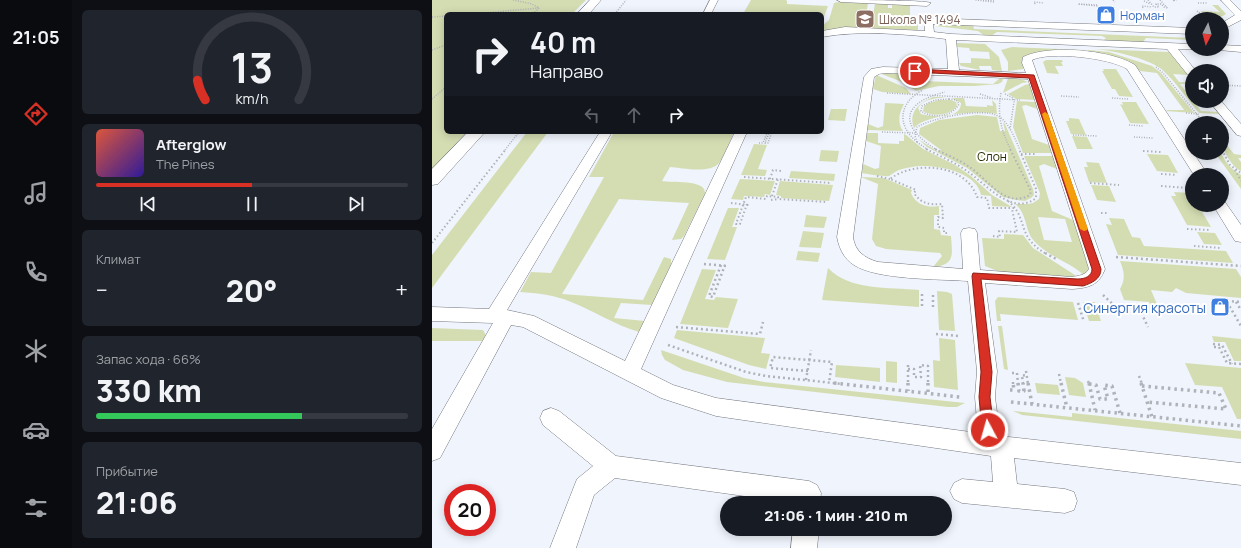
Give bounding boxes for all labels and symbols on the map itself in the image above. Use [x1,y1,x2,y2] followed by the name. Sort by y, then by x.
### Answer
[1095,4,1117,26] shop icon: Норман
[1120,7,1164,24] place label: Норман
[854,8,876,30] school or university icon: Школа № 1494
[879,11,961,28] place label: Школа № 1494
[1185,12,1229,56] north arrow
[898,54,932,88] pin
[977,148,1007,165] park label: Слон
[1209,296,1231,318] shop icon: Синергия красоты
[1083,298,1206,317] place label: Синергия красоты
[967,409,1009,451] position arrow
[444,484,496,536] speed limit sign: 20

